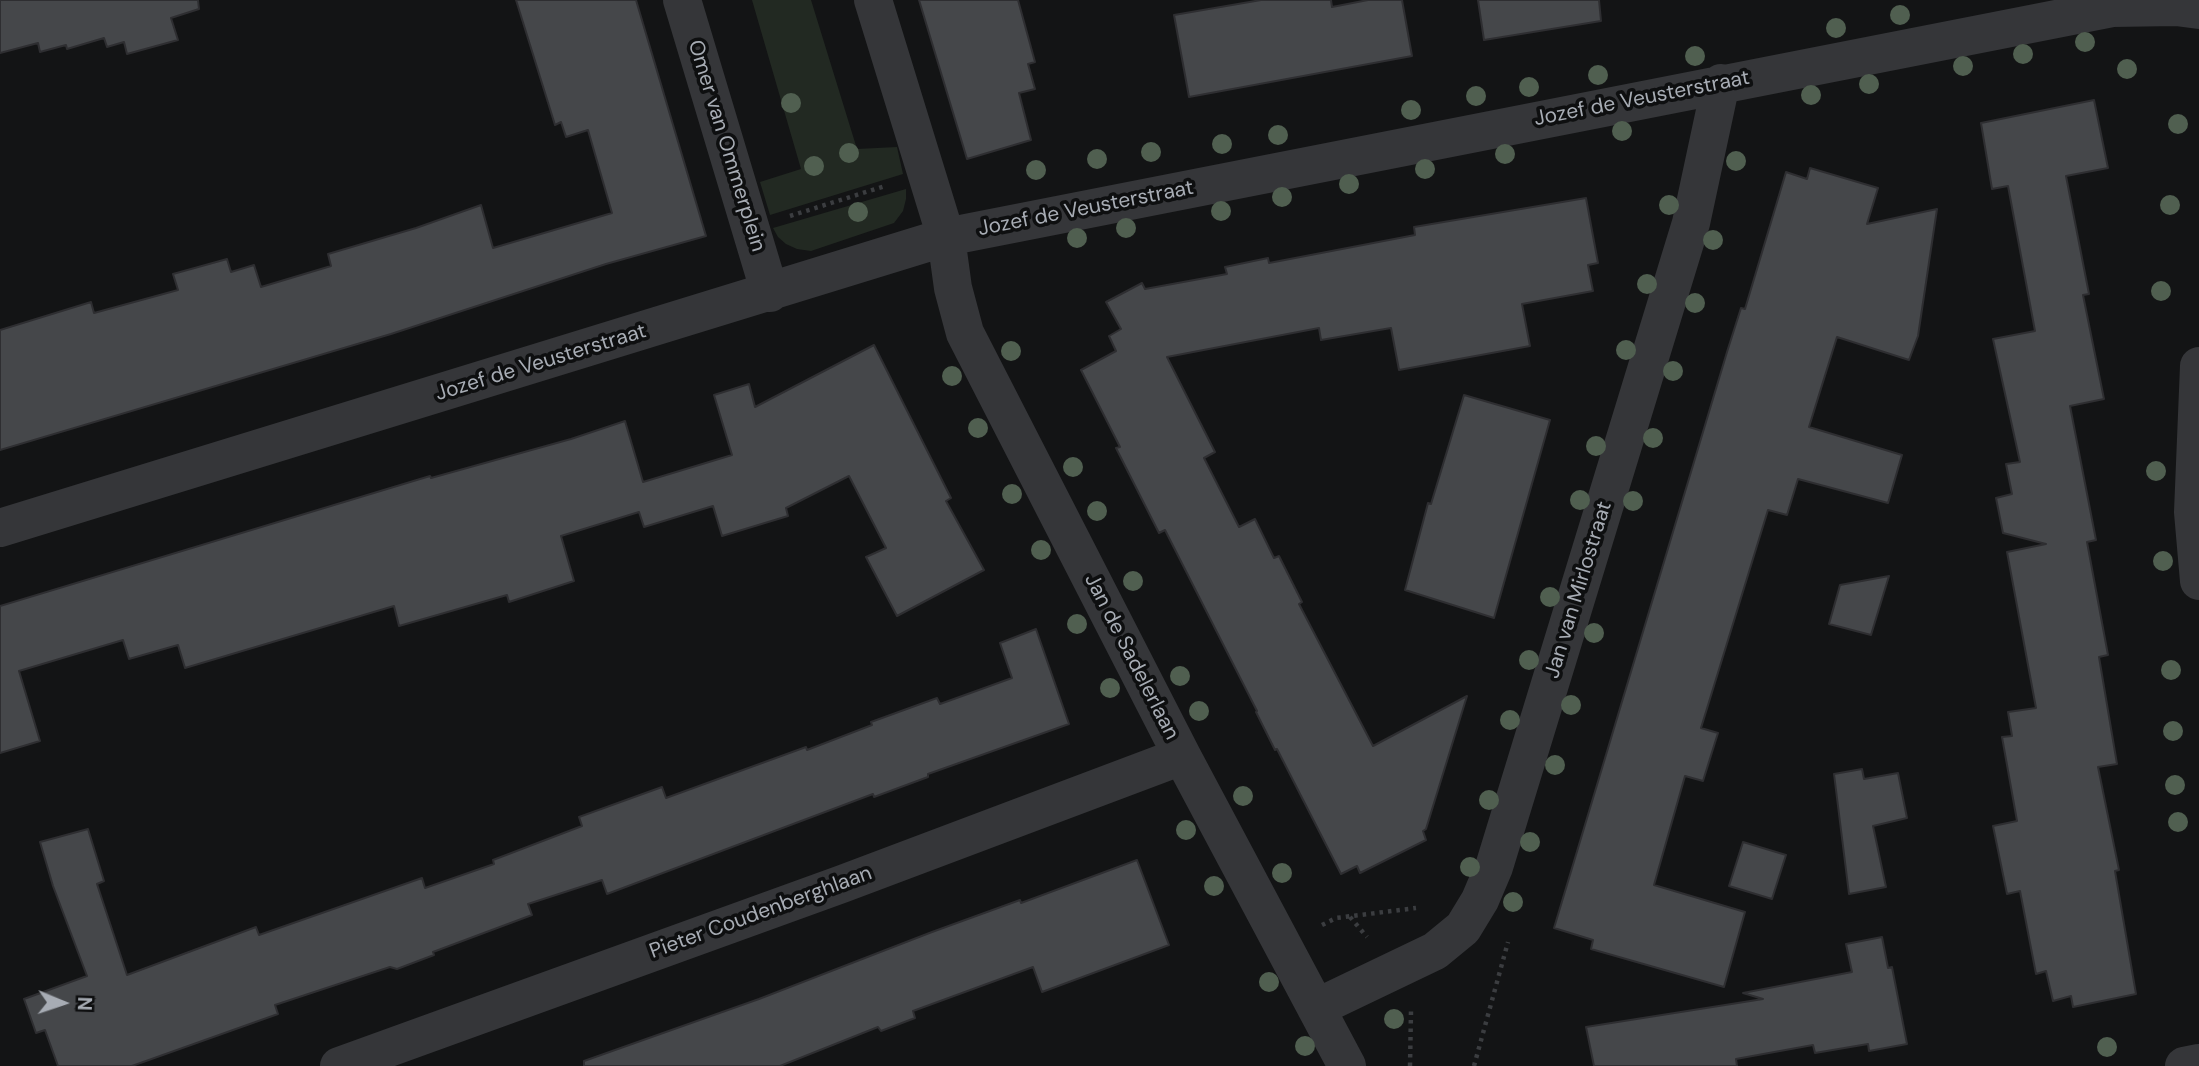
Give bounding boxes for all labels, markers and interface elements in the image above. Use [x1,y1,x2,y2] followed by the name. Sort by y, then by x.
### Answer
[682,37,770,255] street label: Omer van Ommerplein
[1532,66,1752,132] street label: Jozef de Veusterstraat
[976,176,1196,242] street label: Jozef de Veusterstraat
[433,319,649,407] street label: Jozef de Veusterstraat
[1540,498,1618,682] street label: Jan van Mirlostraat
[1078,570,1184,744] street label: Jan de Sadelerlaan
[646,861,876,965] street label: Pieter Coudenberghlaan
[28,968,98,1038] north arrow
[72,996,97,1011] text: N

